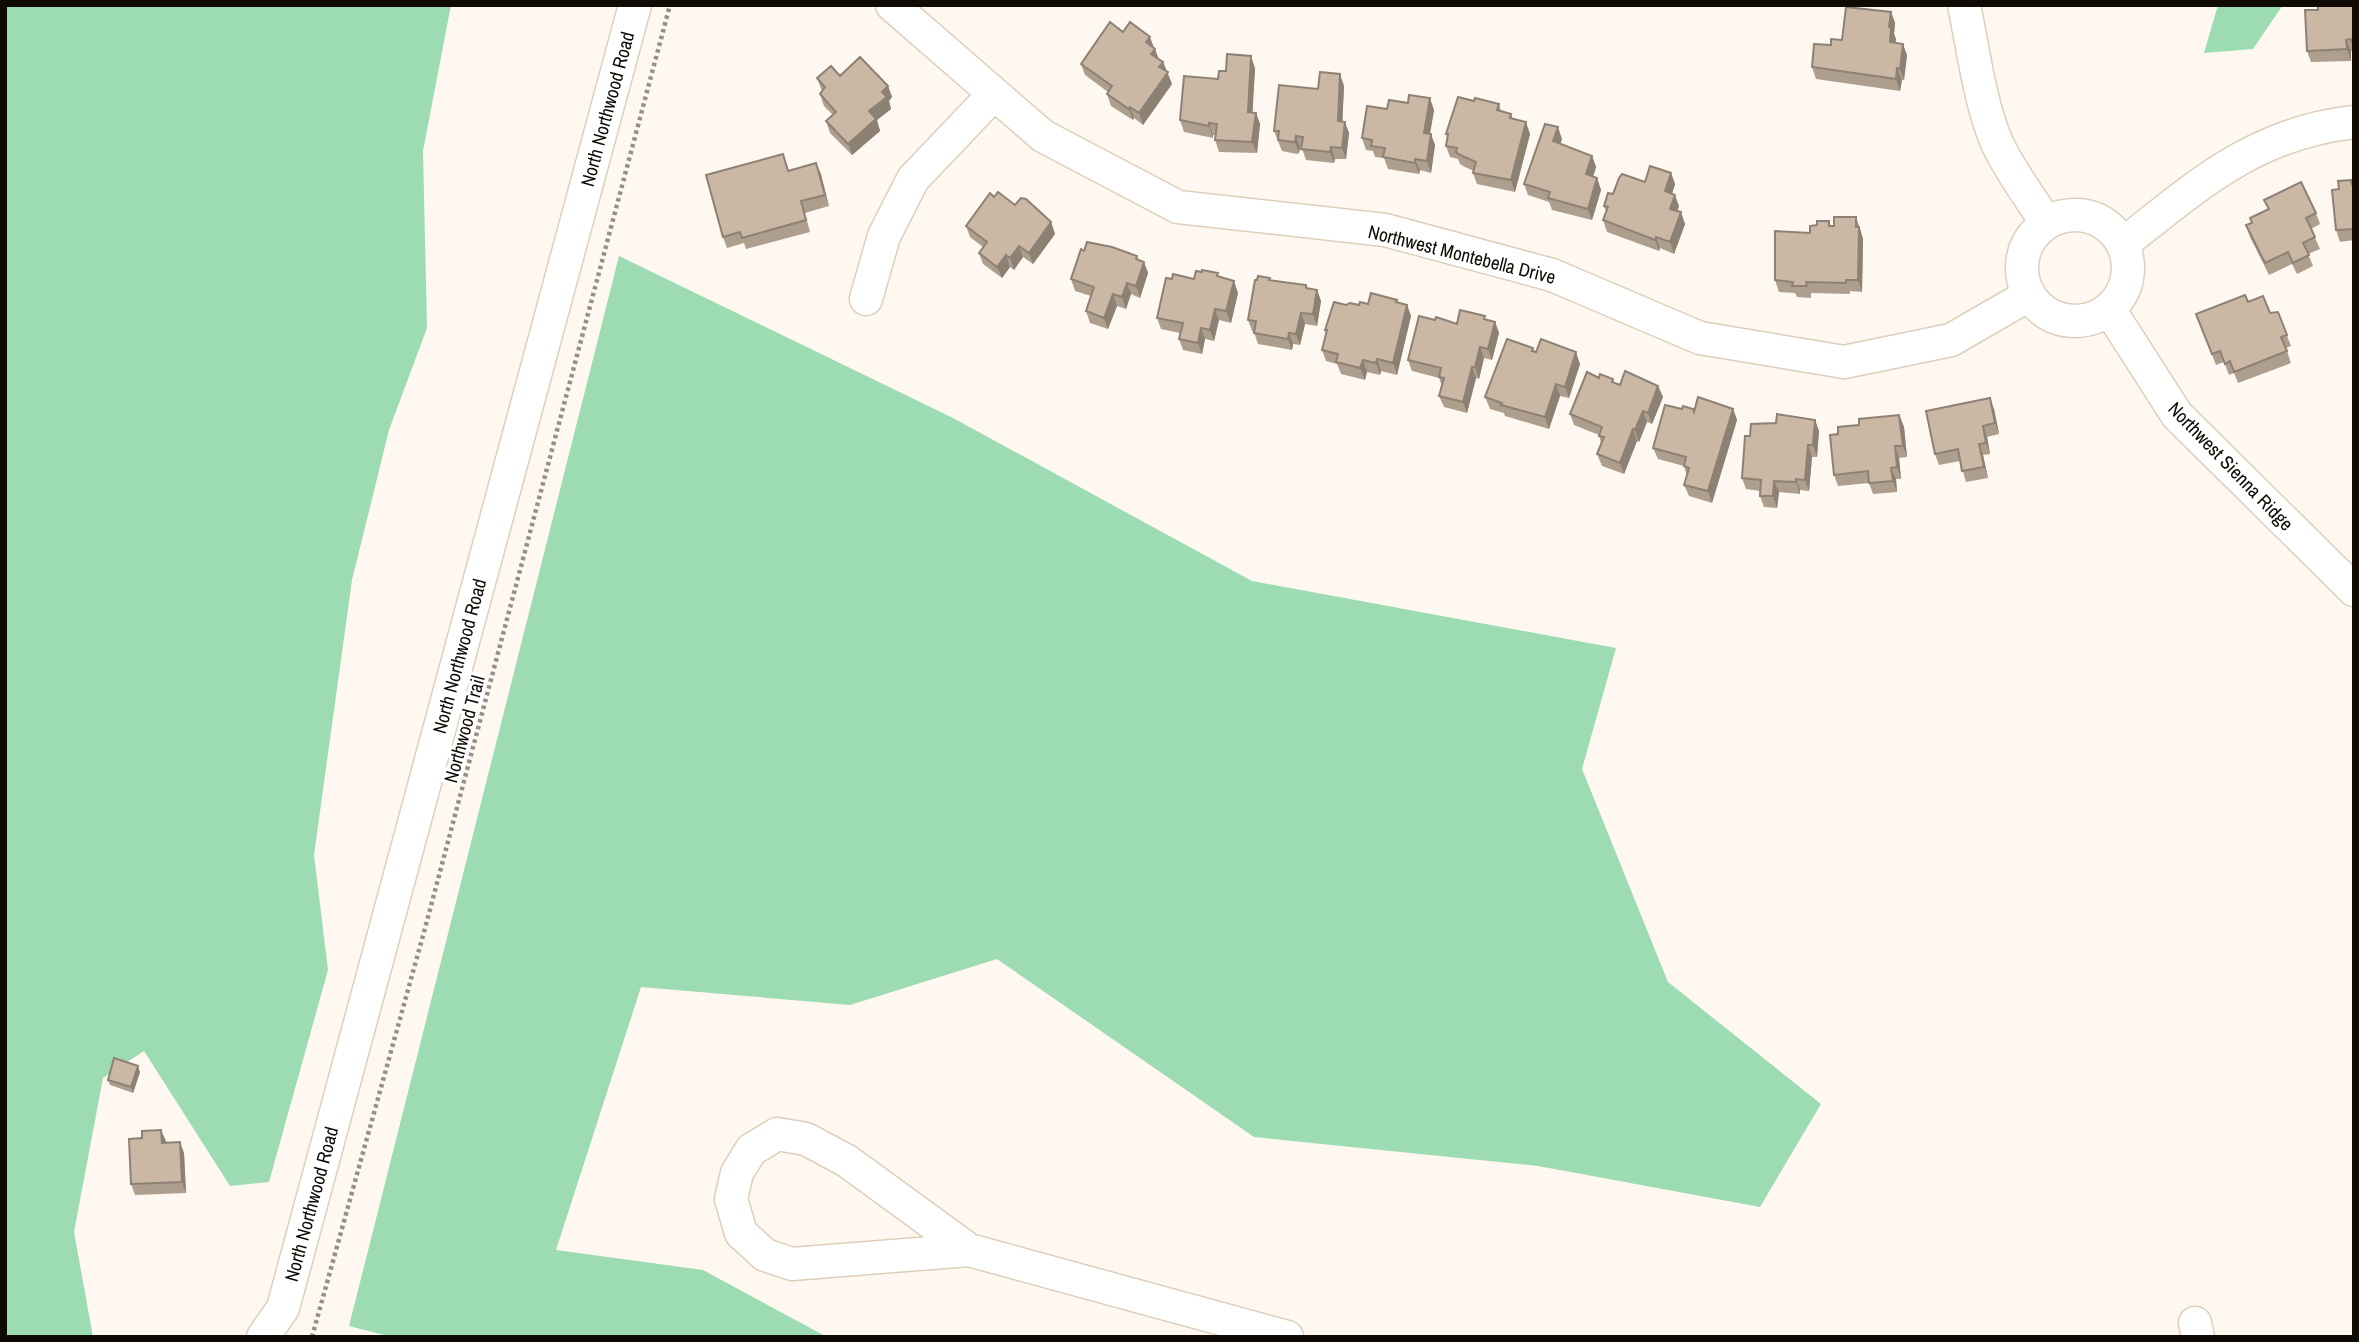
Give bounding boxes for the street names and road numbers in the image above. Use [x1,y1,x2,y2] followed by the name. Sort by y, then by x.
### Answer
[574,29,640,189] street label: North Northwood Road
[1366,218,1558,290] street label: Northwest Montebella Drive
[2163,396,2299,536] street label: Northwest Sienna Ridge
[426,576,492,736] street label: North Northwood Road
[437,673,491,785] street label: Northwood Trail
[278,1124,344,1284] street label: North Northwood Road

